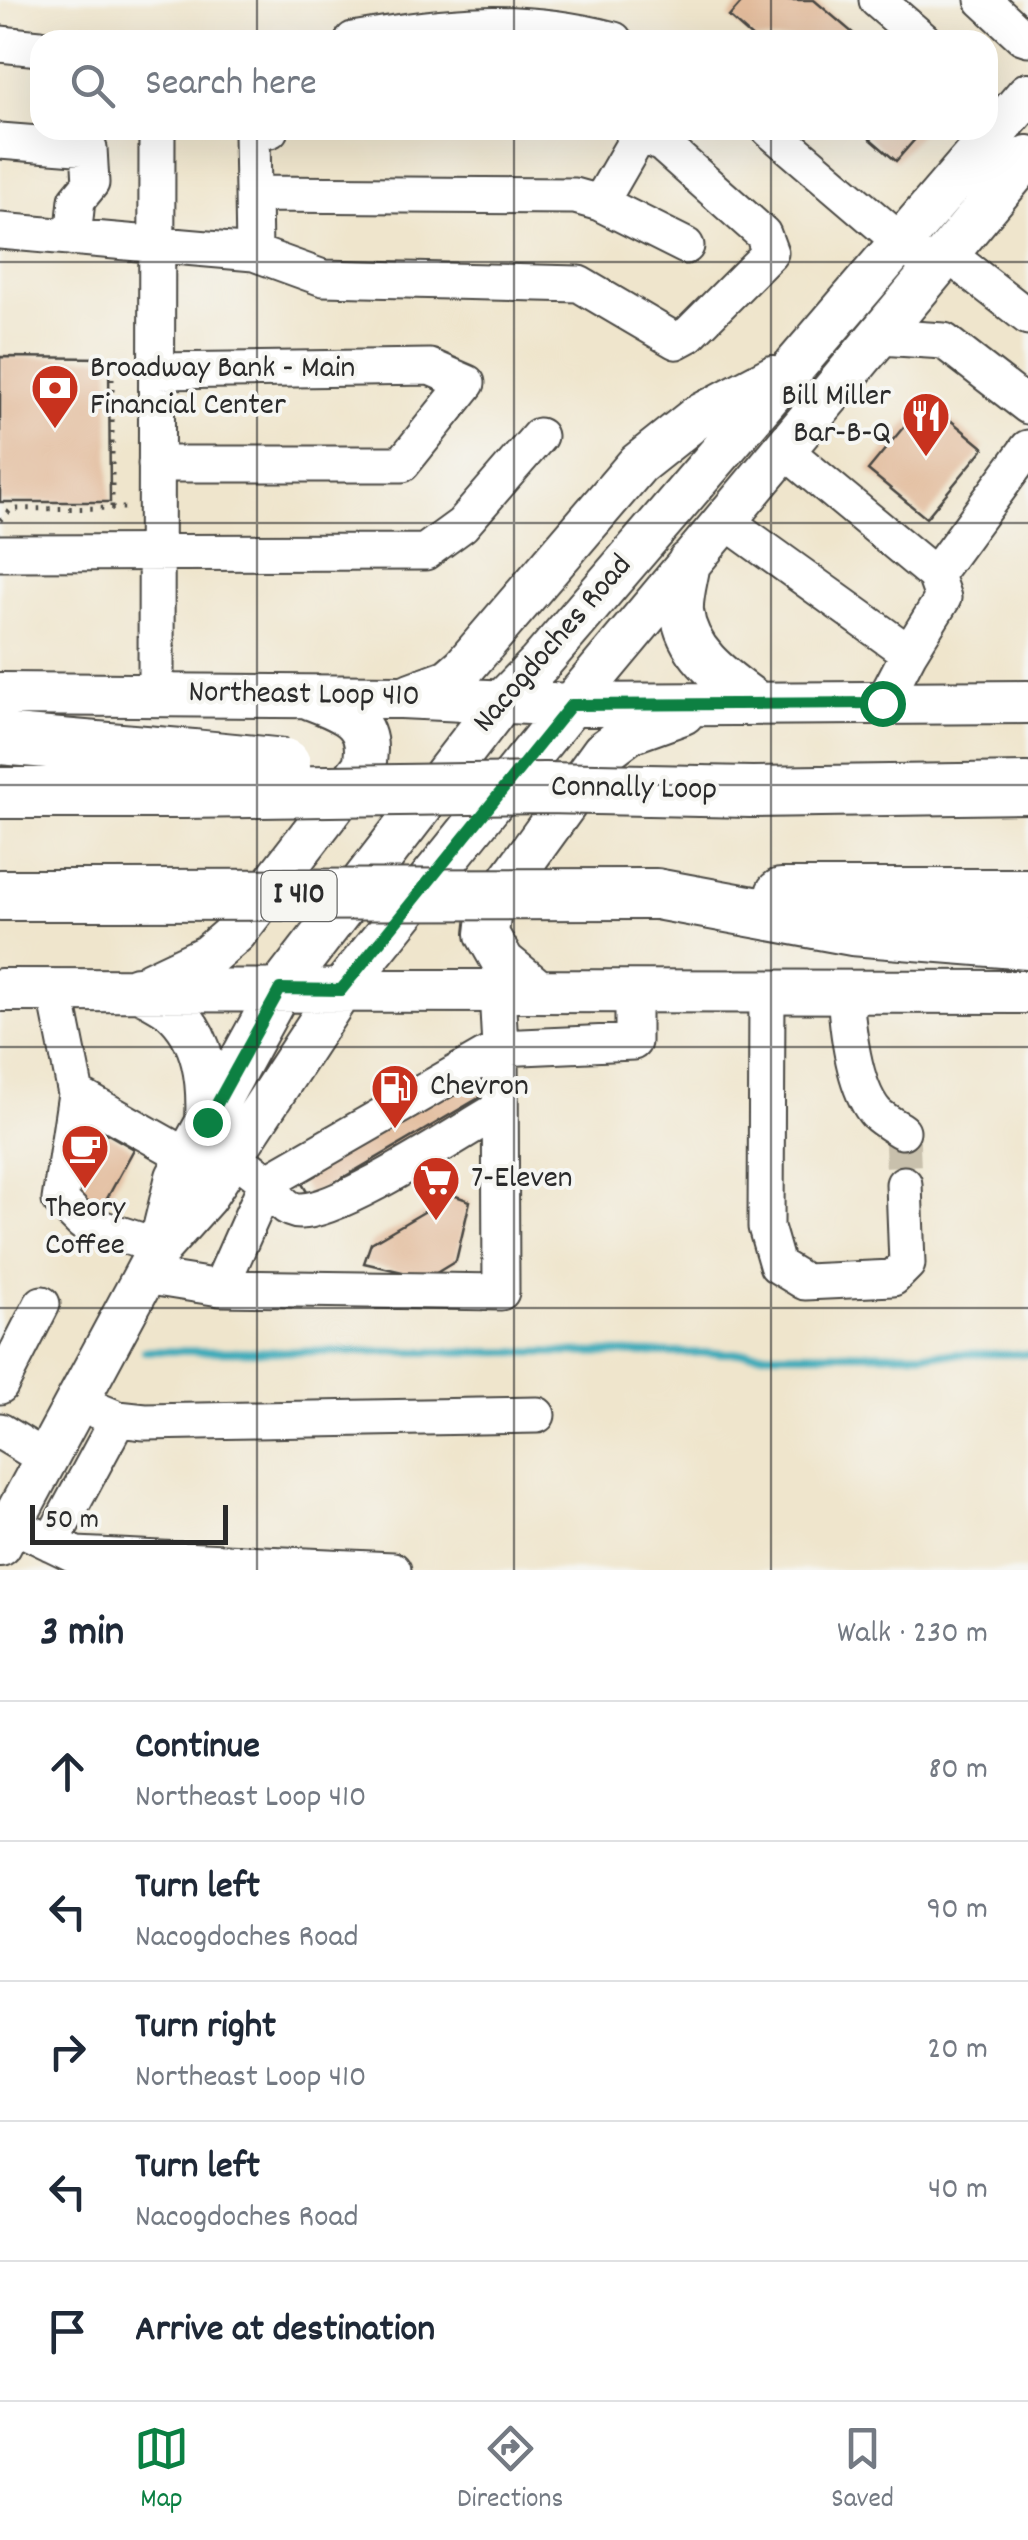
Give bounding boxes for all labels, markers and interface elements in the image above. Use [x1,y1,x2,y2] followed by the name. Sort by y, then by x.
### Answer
[30,30,998,140] search box
[65,58,120,113] icon: search
[145,58,317,113] text: Search here
[90,347,355,430] place label: Broadway Bank - Main Financial Center
[29,362,81,430] bank icon: Broadway Bank - Main Financial Center
[782,375,891,458] place label: Bill Miller Bar-B-Q
[900,390,952,458] restaurant icon: Bill Miller Bar-B-Q
[463,546,645,744] street label: Nacogdoches Road
[188,671,420,721] street label: Northeast Loop 410
[860,681,906,727] route start
[550,766,718,814] street label: Connally Loop
[262,871,336,921] road number: I 410
[369,1062,421,1130] fuel station icon: Chevron
[430,1065,529,1111] place label: Chevron
[185,1100,231,1146] route end
[59,1122,111,1190] cafe icon: Theory Coffee
[410,1154,462,1222] supermarket icon: 7-Eleven
[471,1157,573,1203] place label: 7-Eleven
[45,1187,126,1270] place label: Theory Coffee
[30,1500,228,1544] scale bar
[45,1502,99,1542] text: 50 m
[40,1605,124,1665] text: 3 min
[837,1612,988,1658] text: Walk · 230 m
[135,1721,260,1776] text: Continue
[40,1744,95,1799] icon: ahead
[928,1748,988,1794] text: 80 m
[135,1776,366,1822] text: Northeast Loop 410
[135,1861,260,1916] text: Turn left
[40,1884,95,1939] icon: left
[927,1888,988,1934] text: 90 m
[135,1916,358,1962] text: Nacogdoches Road
[135,2001,276,2056] text: Turn right
[40,2024,95,2079] icon: right
[927,2028,988,2074] text: 20 m
[135,2056,366,2102] text: Northeast Loop 410
[135,2141,260,2196] text: Turn left
[40,2164,95,2219] icon: left
[928,2168,988,2214] text: 40 m
[135,2196,358,2242] text: Nacogdoches Road
[40,2304,95,2359] icon: arrive
[135,2304,435,2359] text: Arrive at destination
[134,2421,189,2521] tab: Map
[457,2421,563,2521] tab: Directions
[831,2421,894,2521] tab: Saved

